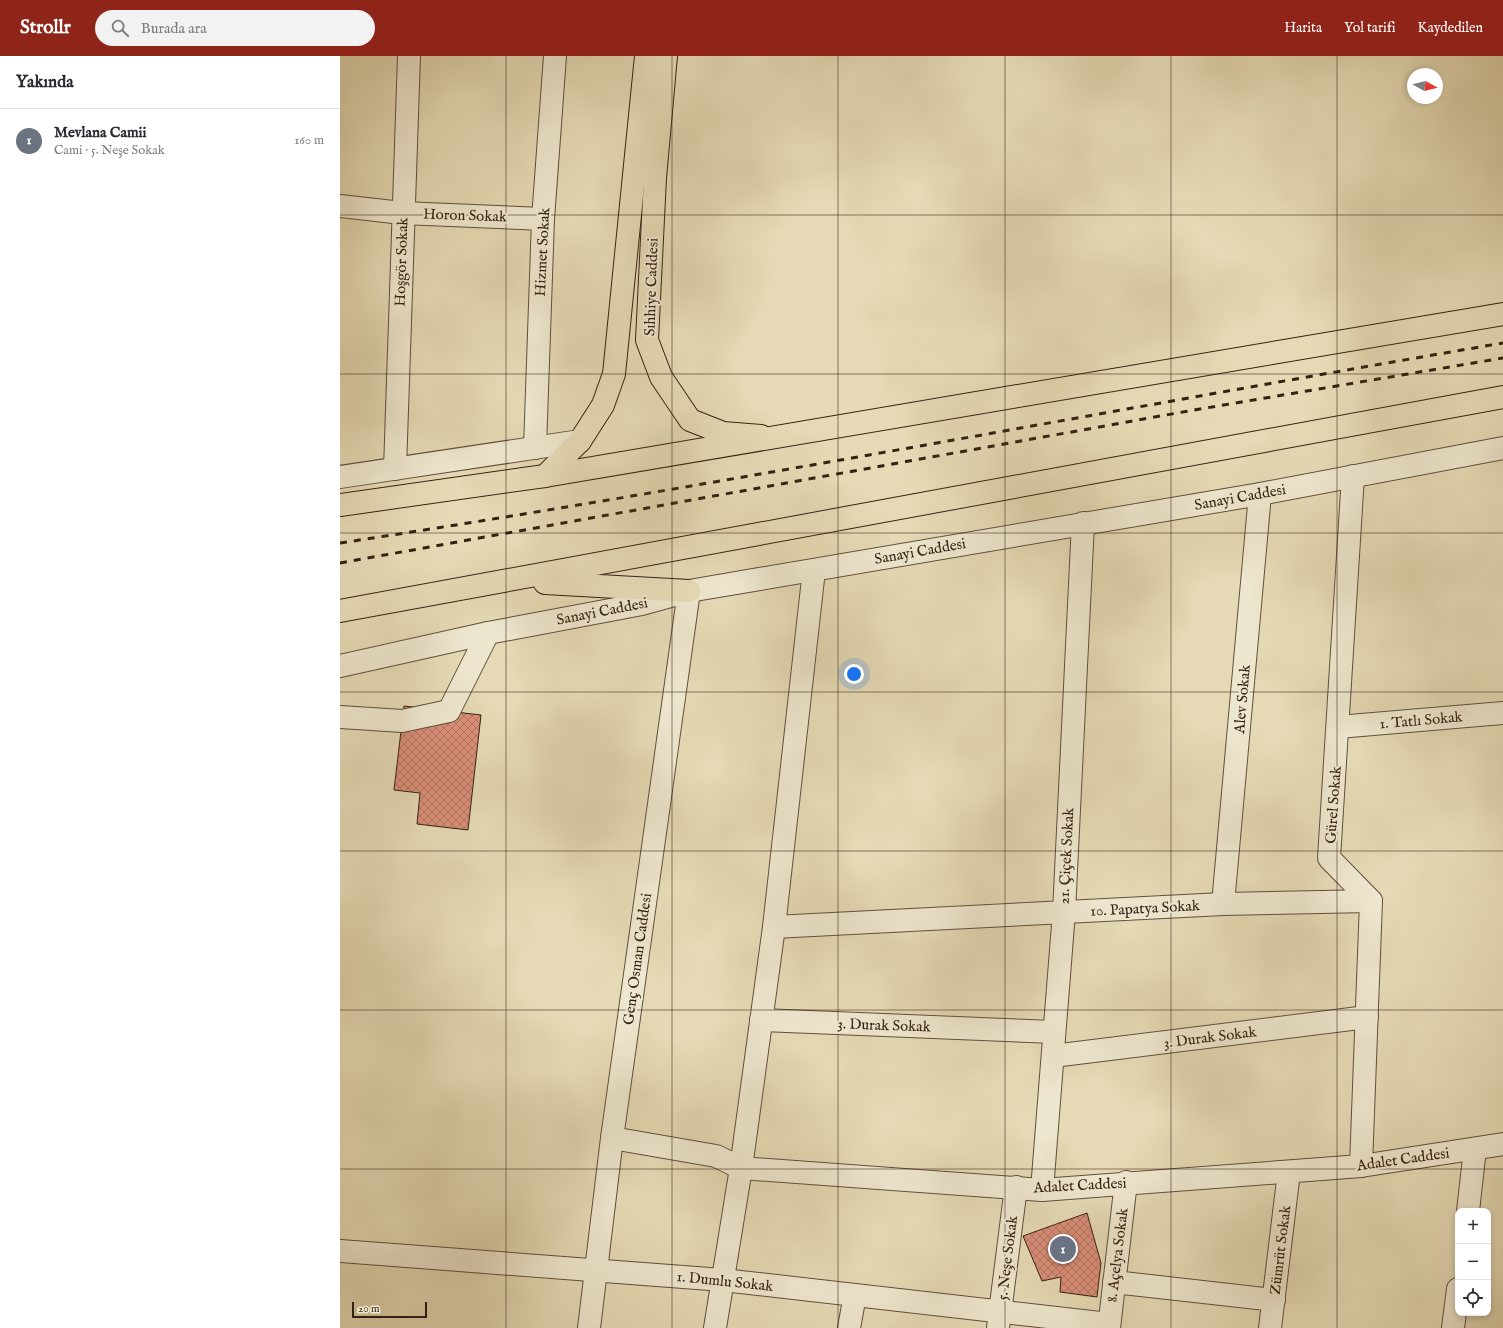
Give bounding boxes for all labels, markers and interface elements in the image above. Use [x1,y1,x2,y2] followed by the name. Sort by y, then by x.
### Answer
[95,10,375,46] search box
[20,16,71,40] text: Strollr
[109,17,131,39] icon: search
[141,19,207,38] text: Burada ara
[1284,19,1322,37] text: Harita
[1344,19,1396,37] text: Yol tarifi
[1418,19,1483,37] text: Kaydedilen
[1407,68,1443,104] north arrow
[16,72,74,93] text: Yakında
[54,123,147,142] text: Mevlana Camii
[27,132,31,149] text: 1
[294,132,324,149] text: 160 m
[54,142,165,159] text: Cami · 5. Neşe Sokak
[423,205,508,226] street label: Horon Sokak
[531,206,554,297] street label: Hizmet Sokak
[390,216,413,307] street label: Hoşgör Sokak
[640,238,663,337] street label: Sıhhiye Caddesi
[1193,480,1287,515] street label: Sanayi Caddesi
[873,534,967,569] street label: Sanayi Caddesi
[555,593,649,630] street label: Sanayi Caddesi
[1230,663,1255,735] street label: Alev Sokak
[844,664,864,684] your location
[1379,707,1464,734] street label: 1. Tatlı Sokak
[1321,765,1346,844] street label: Gürel Sokak
[1054,806,1079,905] street label: 21. Çiçek Sokak
[619,892,656,1026] street label: Genç Osman Caddesi
[1090,896,1201,921] street label: 10. Papatya Sokak
[837,1014,932,1037] street label: 3. Durak Sokak
[1163,1022,1259,1053] street label: 3. Durak Sokak
[1355,1144,1451,1176] street label: Adalet Caddesi
[1032,1174,1127,1197] street label: Adalet Caddesi
[1266,1203,1296,1296] street label: Zümrüt Sokak
[1102,1206,1133,1303] street label: 8. Açelya Sokak
[1455,1208,1491,1316] map controls
[1455,1208,1491,1244] button: +
[993,1214,1022,1301] street label: 5. Neşe Sokak
[1050,1234,1076,1264] pin: 1
[1455,1244,1491,1280] button: −
[676,1267,775,1296] street label: 1. Dumlu Sokak
[1455,1280,1491,1316] button: locate
[352,1300,427,1319] scale bar
[358,1302,379,1316] text: 20 m

